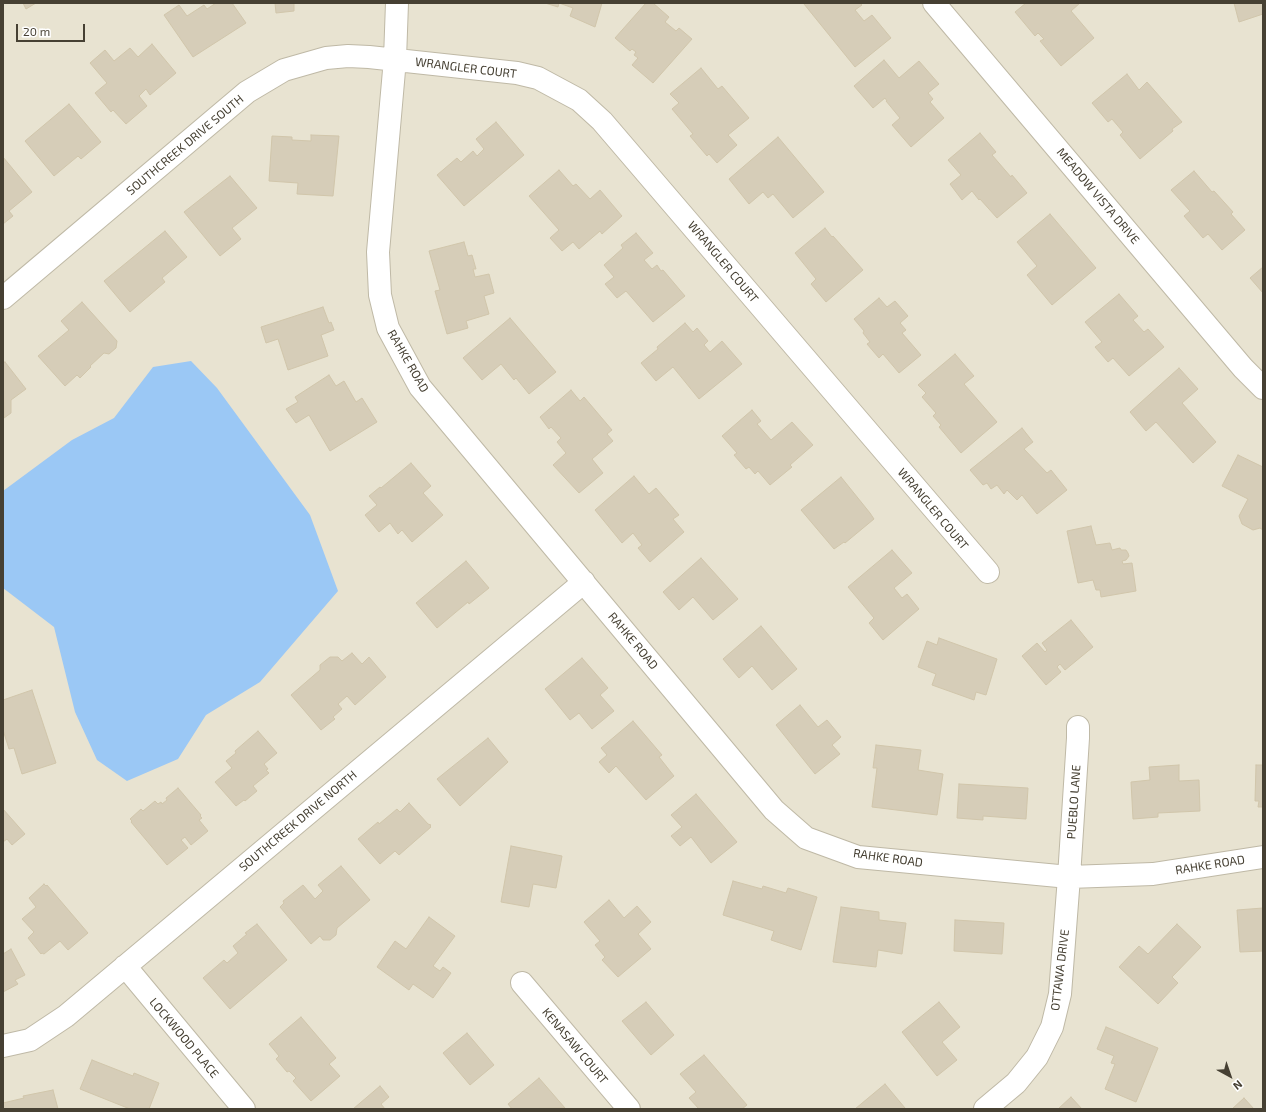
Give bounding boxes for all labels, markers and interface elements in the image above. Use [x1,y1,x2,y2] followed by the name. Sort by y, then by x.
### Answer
[18,16,87,42] scale bar
[23,24,50,38] text: 20 m
[414,55,518,81] street label: WRANGLER COURT
[124,92,246,198] street label: SOUTHCREEK DRIVE SOUTH
[1054,145,1142,247] street label: MEADOW VISTA DRIVE
[685,218,761,306] street label: WRANGLER COURT
[384,327,432,395] street label: RAHKE ROAD
[895,465,971,553] street label: WRANGLER COURT
[605,610,661,672] street label: RAHKE ROAD
[1064,764,1084,840] street label: PUEBLO LANE
[236,768,360,874] street label: SOUTHCREEK DRIVE NORTH
[852,846,924,870] street label: RAHKE ROAD
[1174,852,1246,878] street label: RAHKE ROAD
[1048,928,1072,1012] street label: OTTAWA DRIVE
[146,995,222,1081] street label: LOCKWOOD PLACE
[539,1005,611,1087] street label: KENASAW COURT
[1210,1056,1250,1096] north arrow
[1231,1078,1245,1093] text: N

